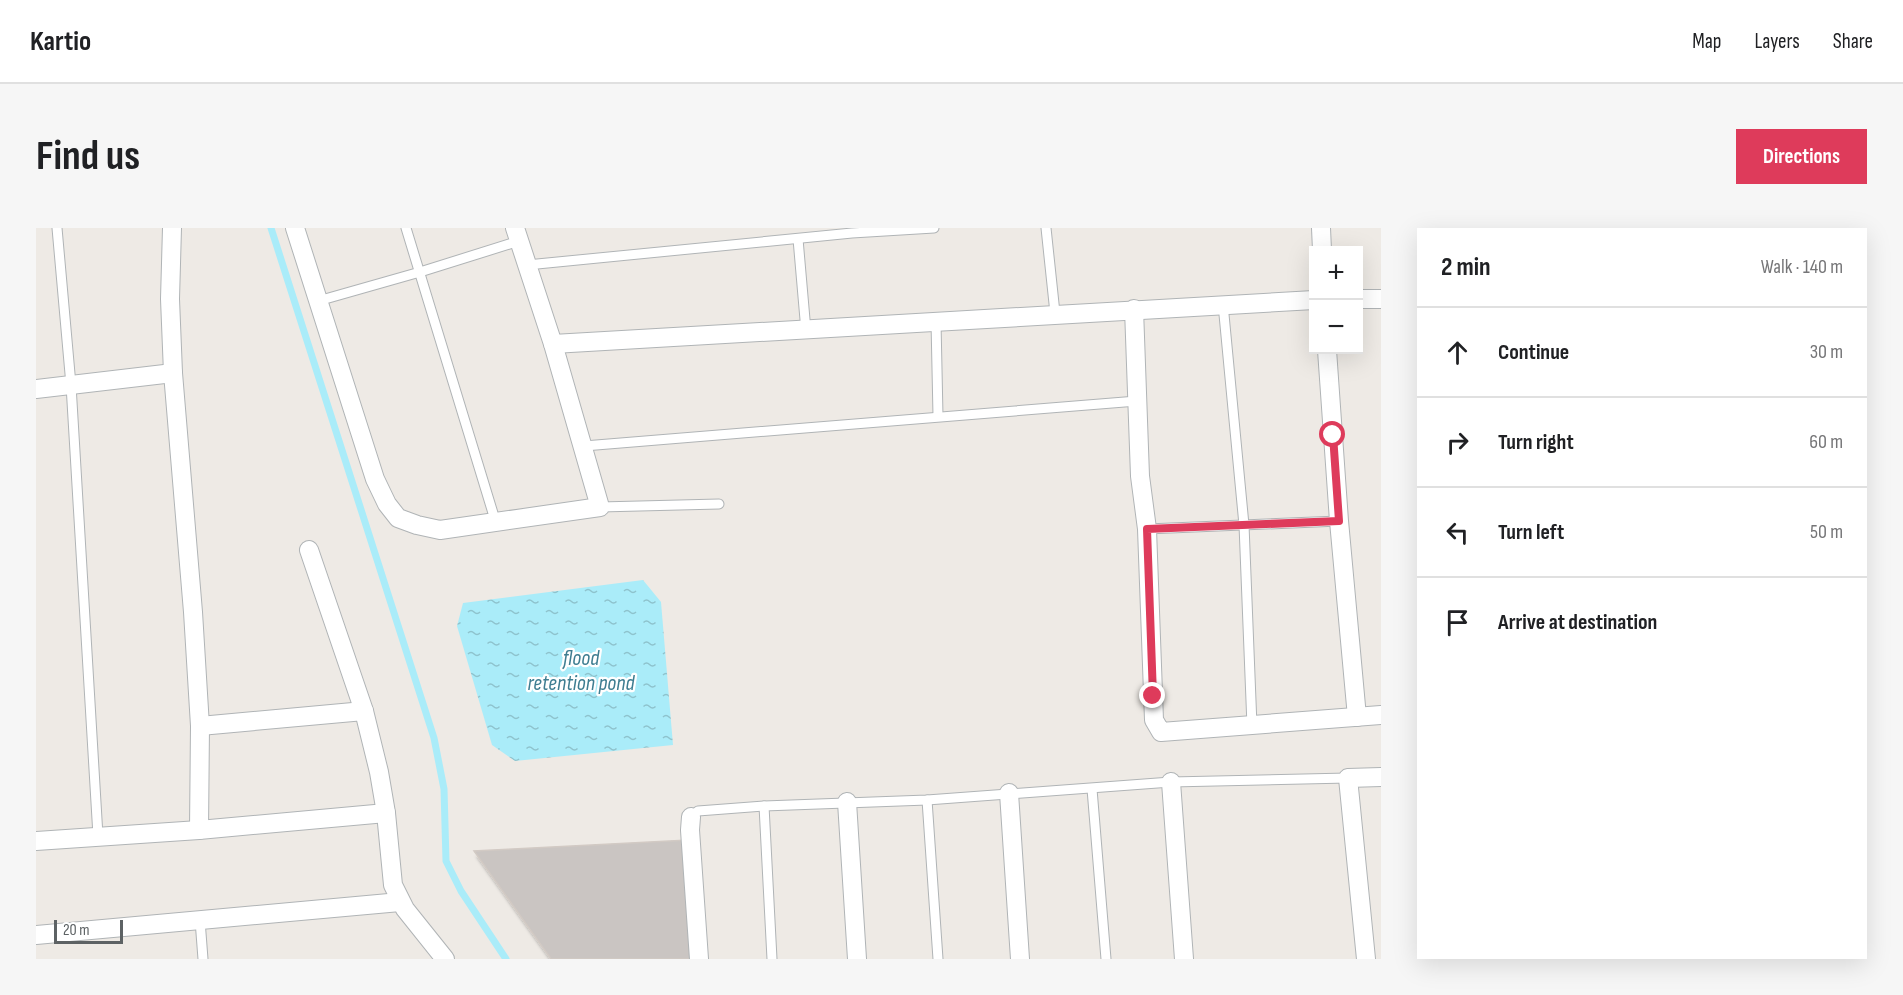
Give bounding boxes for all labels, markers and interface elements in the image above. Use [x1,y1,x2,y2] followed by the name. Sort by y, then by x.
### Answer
[30,25,91,58] text: Kartio
[1692,29,1721,54] text: Map
[1754,29,1800,54] text: Layers
[1833,29,1873,54] text: Share
[1736,129,1867,184] button: Directions
[36,131,140,182] text: Find us
[1309,246,1363,354] map controls
[1309,246,1363,300] button: +
[1441,252,1491,283] text: 2 min
[1761,255,1843,279] text: Walk · 140 m
[1309,300,1363,354] button: −
[1441,336,1474,369] icon: ahead
[1498,339,1569,366] text: Continue
[1810,340,1843,364] text: 30 m
[1319,421,1345,447] route start
[1441,426,1474,459] icon: right
[1498,429,1574,456] text: Turn right
[1809,430,1843,454] text: 60 m
[1441,516,1474,549] icon: left
[1498,519,1564,546] text: Turn left
[1810,520,1843,544] text: 50 m
[1441,606,1474,639] icon: arrive
[1498,609,1657,636] text: Arrive at destination
[528,645,635,697] water label: flood retention pond
[1139,682,1165,708] route end
[54,917,123,944] scale bar
[63,921,90,940] text: 20 m

